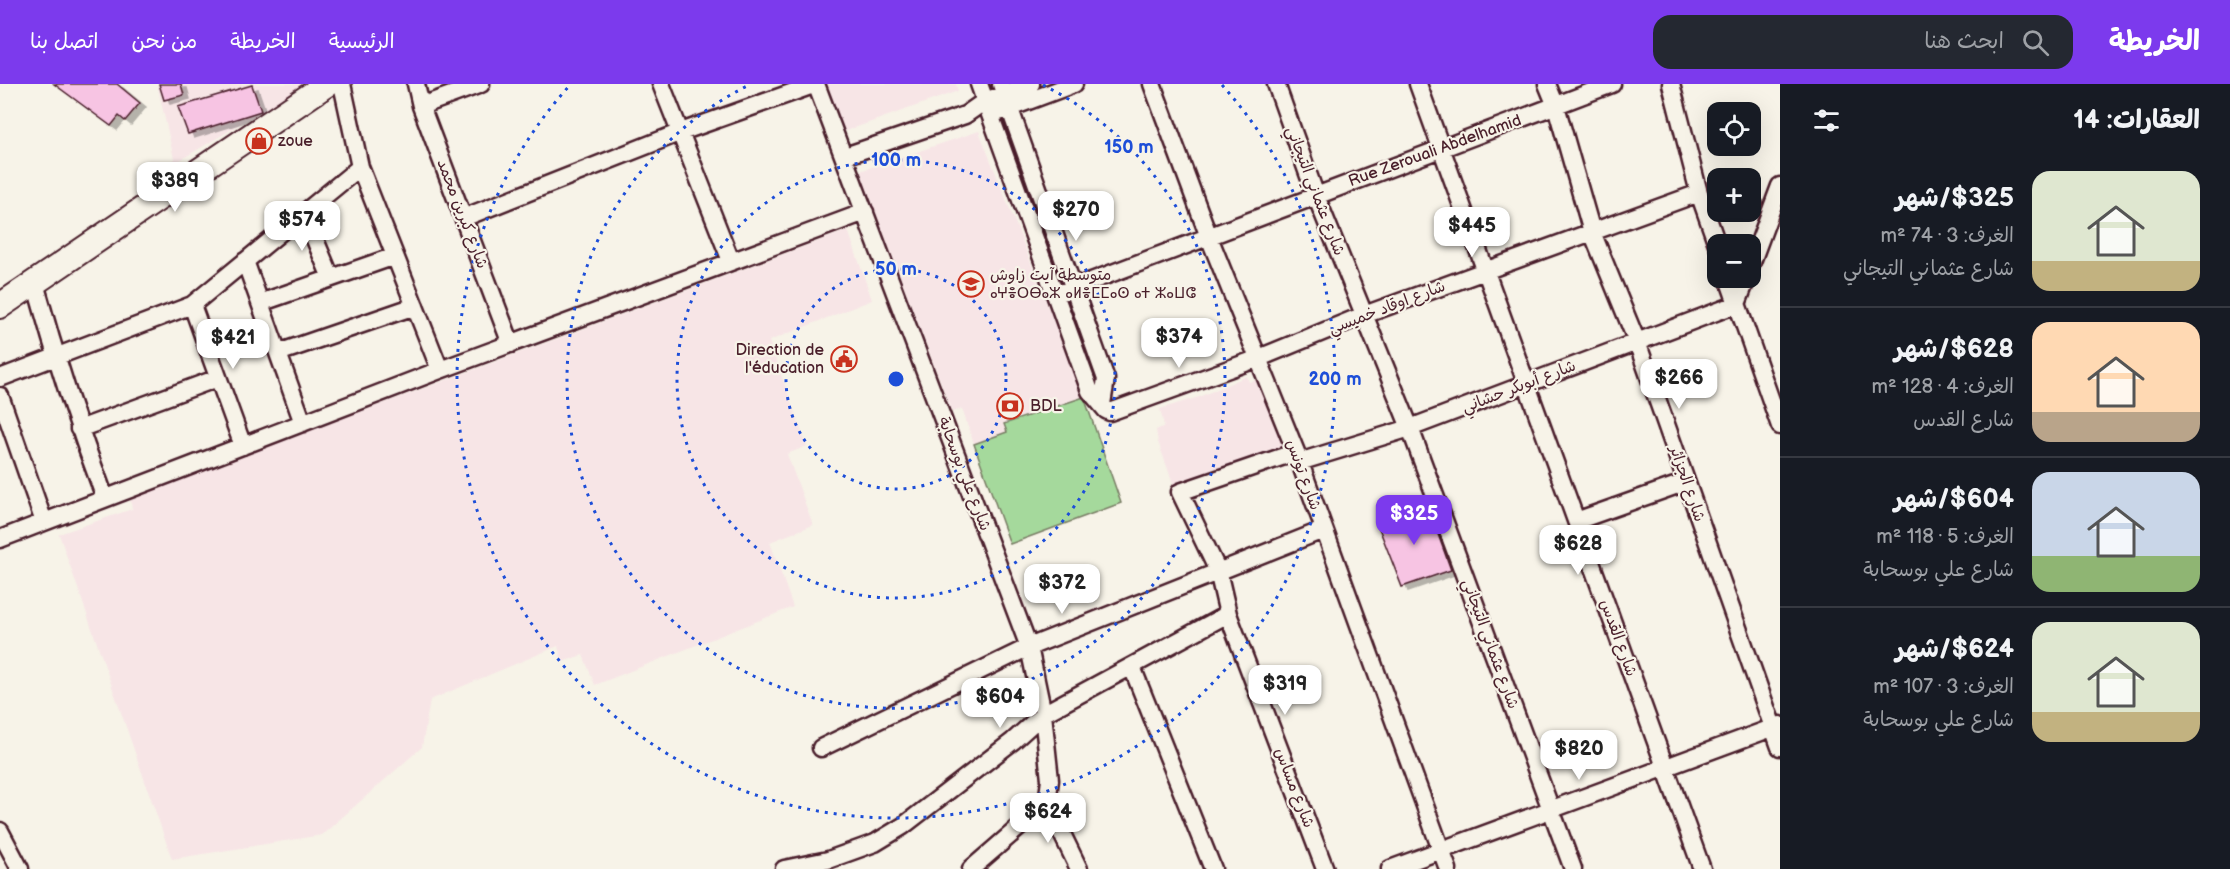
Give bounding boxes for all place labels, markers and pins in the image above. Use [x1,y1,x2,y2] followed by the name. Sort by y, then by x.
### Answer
[244,126,274,156] shop icon: zoue
[278,132,313,151] place label: zoue
[139,162,211,213] pin: $389
[1040,191,1112,242] pin: $270
[266,201,338,252] pin: $574
[1436,207,1508,258] pin: $445
[990,266,1197,303] place label: متوسطة آيت زاوش ⴰⵖⴻⵔⴱⴰⵣ ⴰⵍⴻⵎⵎⴰⵙ ⴰⵜ ⵣⴰⵡⵛ
[956,269,986,299] school or university icon: متوسطة آيت زاوش ⴰⵖⴻⵔⴱⴰⵣ ⴰⵍⴻⵎⵎⴰⵙ ⴰⵜ ⵣⴰⵡⵛ
[1143,318,1215,369] pin: $374
[197,319,269,370] pin: $421
[735,341,825,378] place label: Direction de l'éducation
[829,344,859,374] public building icon: Direction de l'éducation
[1643,359,1715,410] pin: $266
[886,369,906,389] centre of rings
[995,391,1025,421] bank icon: BDL
[1030,397,1063,416] place label: BDL
[1378,495,1450,546] pin: $325
[1542,525,1614,576] pin: $628
[1026,564,1098,615] pin: $372
[1249,665,1321,716] pin: $319
[964,678,1036,729] pin: $604
[1543,730,1615,781] pin: $820
[1012,793,1084,844] pin: $624

